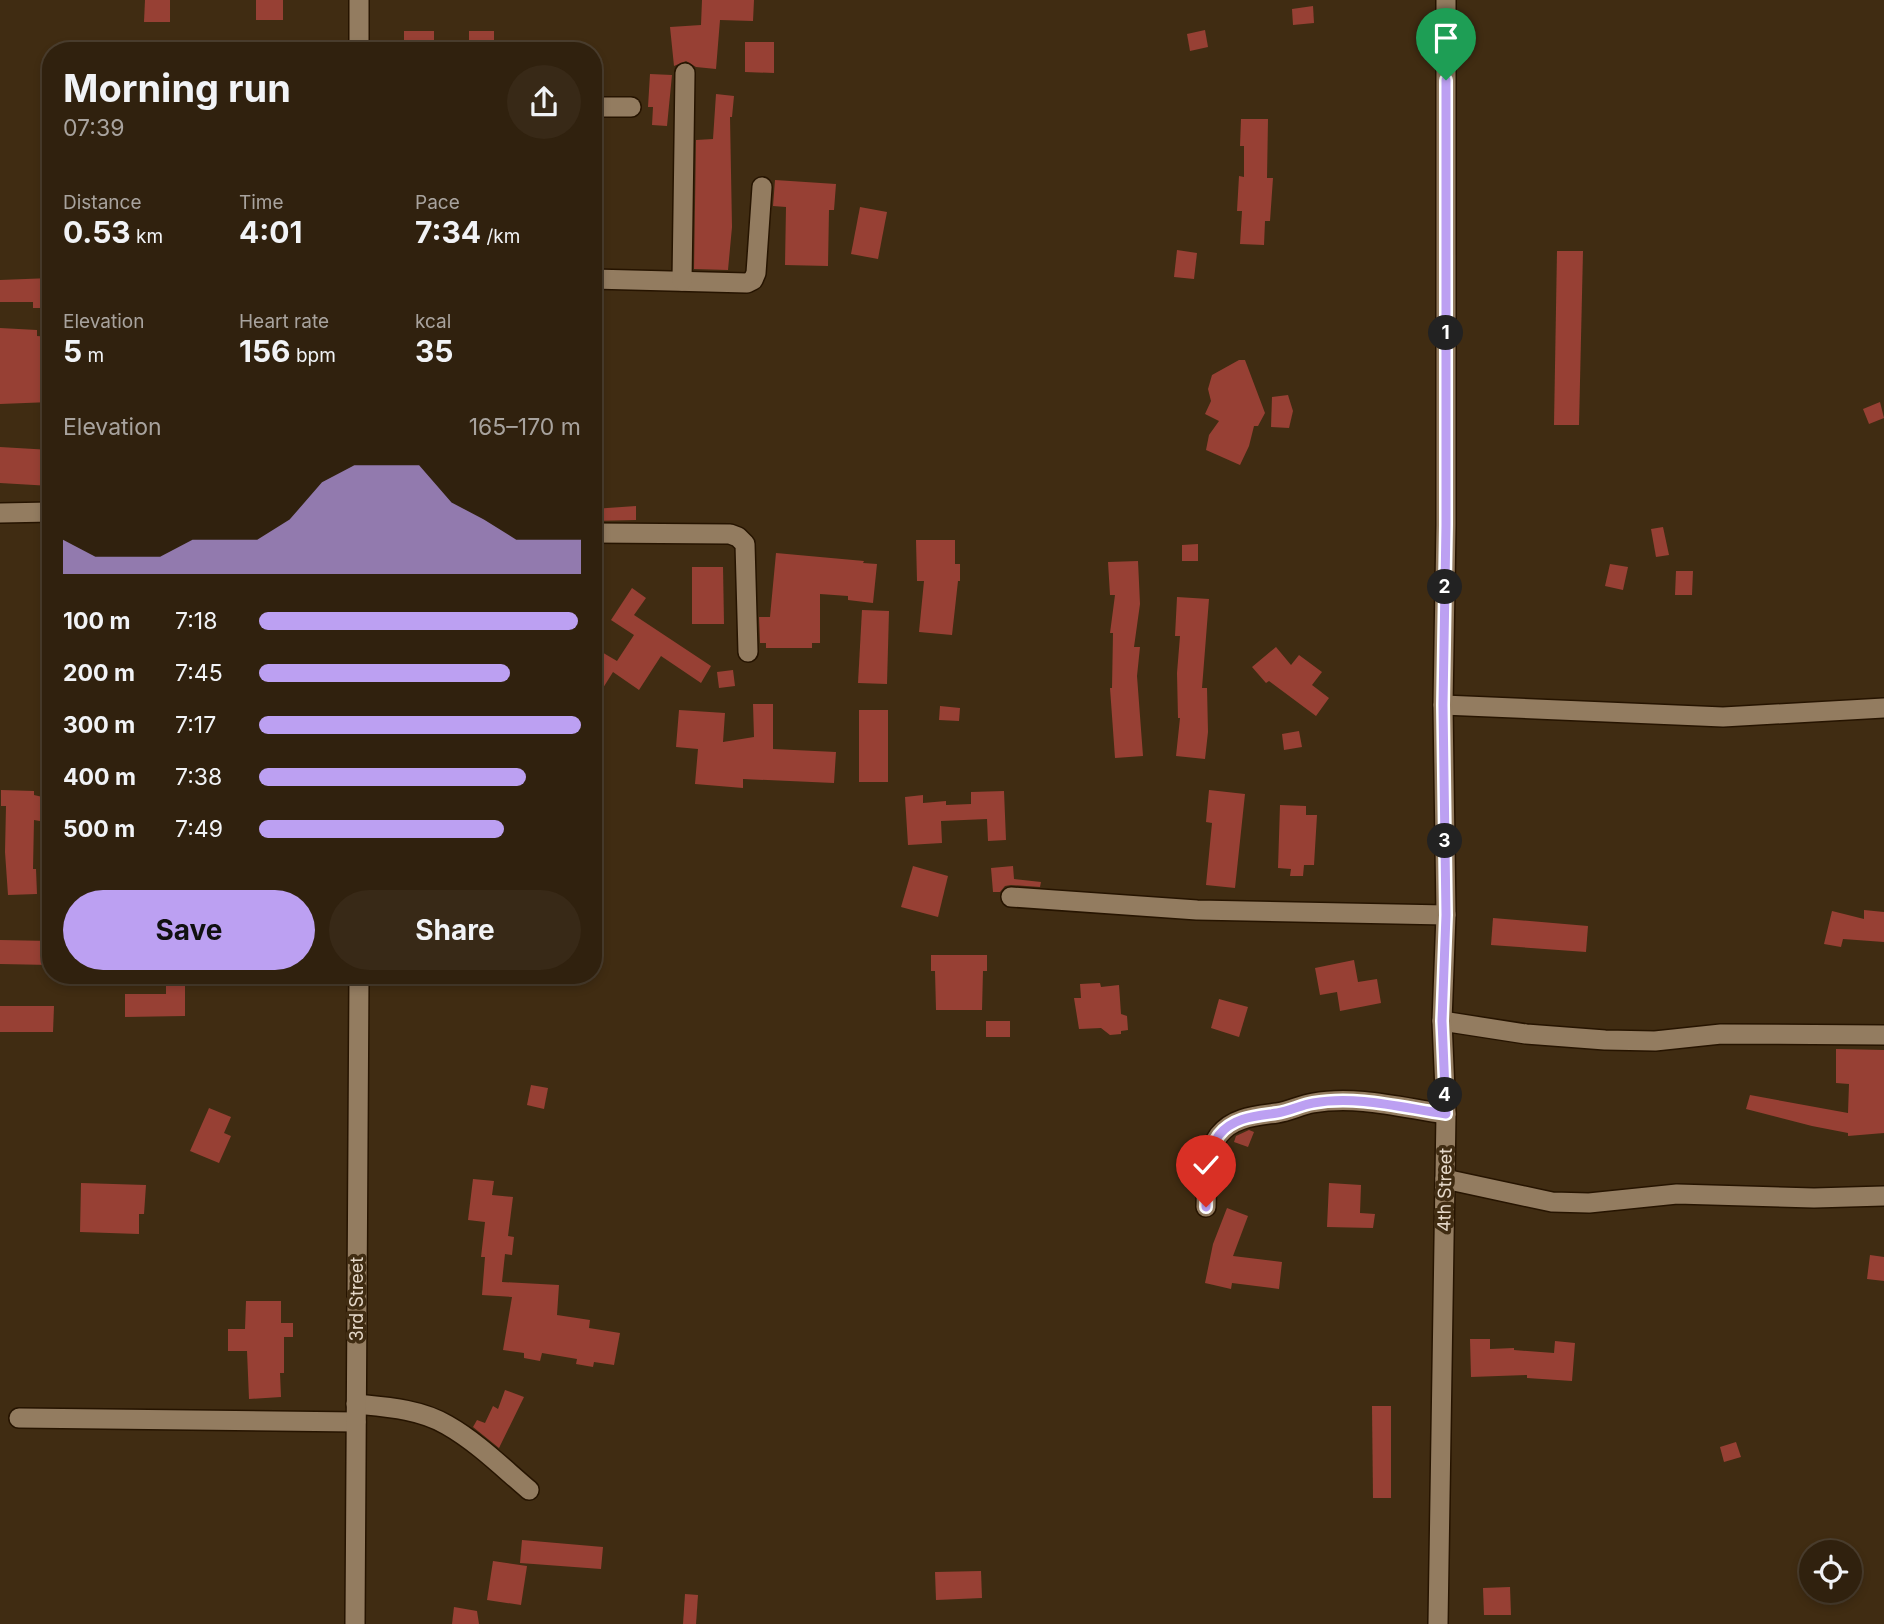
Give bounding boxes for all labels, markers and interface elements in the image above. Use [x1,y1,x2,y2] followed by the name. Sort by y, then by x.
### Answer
[1416,8,1476,80] pin
[1427,19,1465,57] icon: arrive
[63,65,291,111] text: Morning run
[507,65,581,139] button: share
[63,114,124,142] text: 07:39
[63,191,141,214] text: Distance
[239,191,284,214] text: Time
[415,191,460,214] text: Pace
[63,214,131,250] text: 0.53
[239,214,302,250] text: 4:01
[415,214,481,250] text: 7:34
[131,225,163,248] text: km
[481,225,520,248] text: /km
[63,310,144,333] text: Elevation
[239,310,329,333] text: Heart rate
[415,310,451,333] text: kcal
[1428,316,1464,350] pin: 1
[1441,321,1450,344] text: 1
[63,333,82,369] text: 5
[239,333,291,369] text: 156
[415,333,454,369] text: 35
[82,344,104,367] text: m
[291,344,336,367] text: bpm
[63,413,162,441] text: Elevation
[469,413,581,441] text: 165–170 m
[1428,570,1462,604] pin: 2
[1439,575,1450,598] text: 2
[63,607,130,635] text: 100 m
[175,607,217,635] text: 7:18
[63,659,135,687] text: 200 m
[175,659,223,687] text: 7:45
[63,711,135,739] text: 300 m
[175,711,216,739] text: 7:17
[63,763,136,791] text: 400 m
[175,763,222,791] text: 7:38
[63,815,135,843] text: 500 m
[175,815,223,843] text: 7:49
[1428,824,1462,858] pin: 3
[1438,829,1451,852] text: 3
[63,890,315,970] button: Save
[329,890,581,970] button: Share
[1428,1078,1462,1112] pin: 4
[1438,1083,1451,1106] text: 4
[1176,1135,1236,1207] pin
[1187,1146,1225,1184] icon: check
[1433,1148,1456,1232] street label: 4th Street
[346,1257,367,1341] street label: 3rd Street
[1799,1540,1862,1603] map controls
[1799,1540,1862,1603] button: locate

